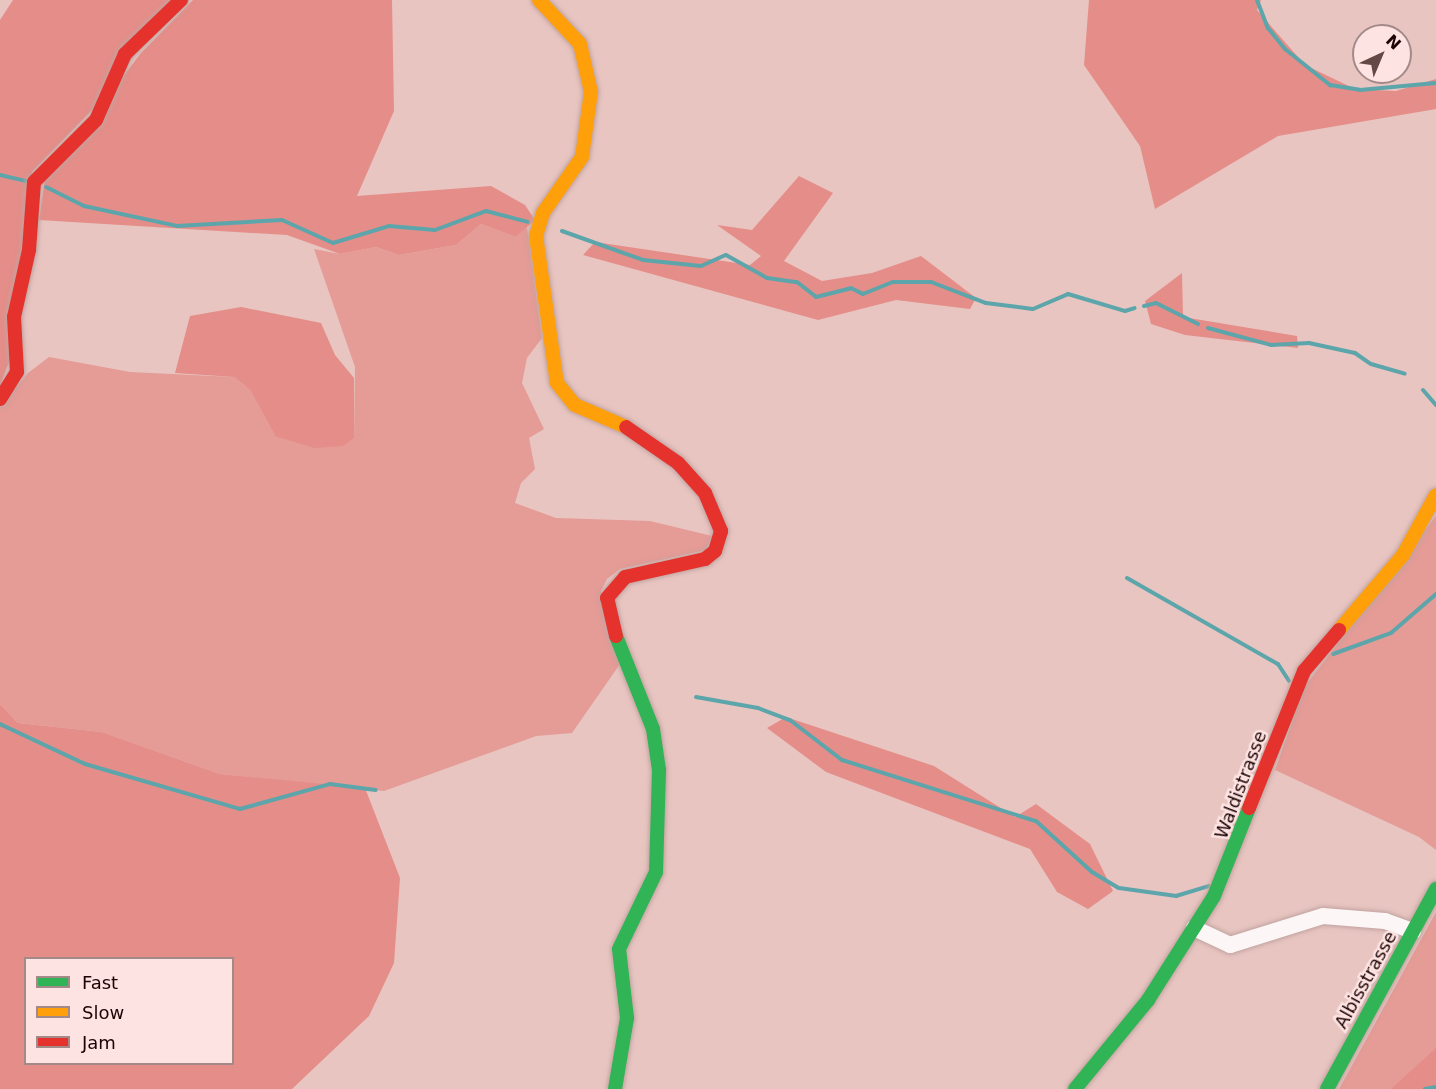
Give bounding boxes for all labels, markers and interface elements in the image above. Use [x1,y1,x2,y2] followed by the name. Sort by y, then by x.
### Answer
[1352,24,1412,84] north arrow
[1382,31,1405,54] text: N
[1211,728,1271,842] street label: Waldistrasse
[1330,928,1402,1032] street label: Albisstrasse
[24,957,234,1065] legend
[82,972,118,993] text: Fast
[82,1002,124,1023] text: Slow
[82,1032,116,1053] text: Jam

